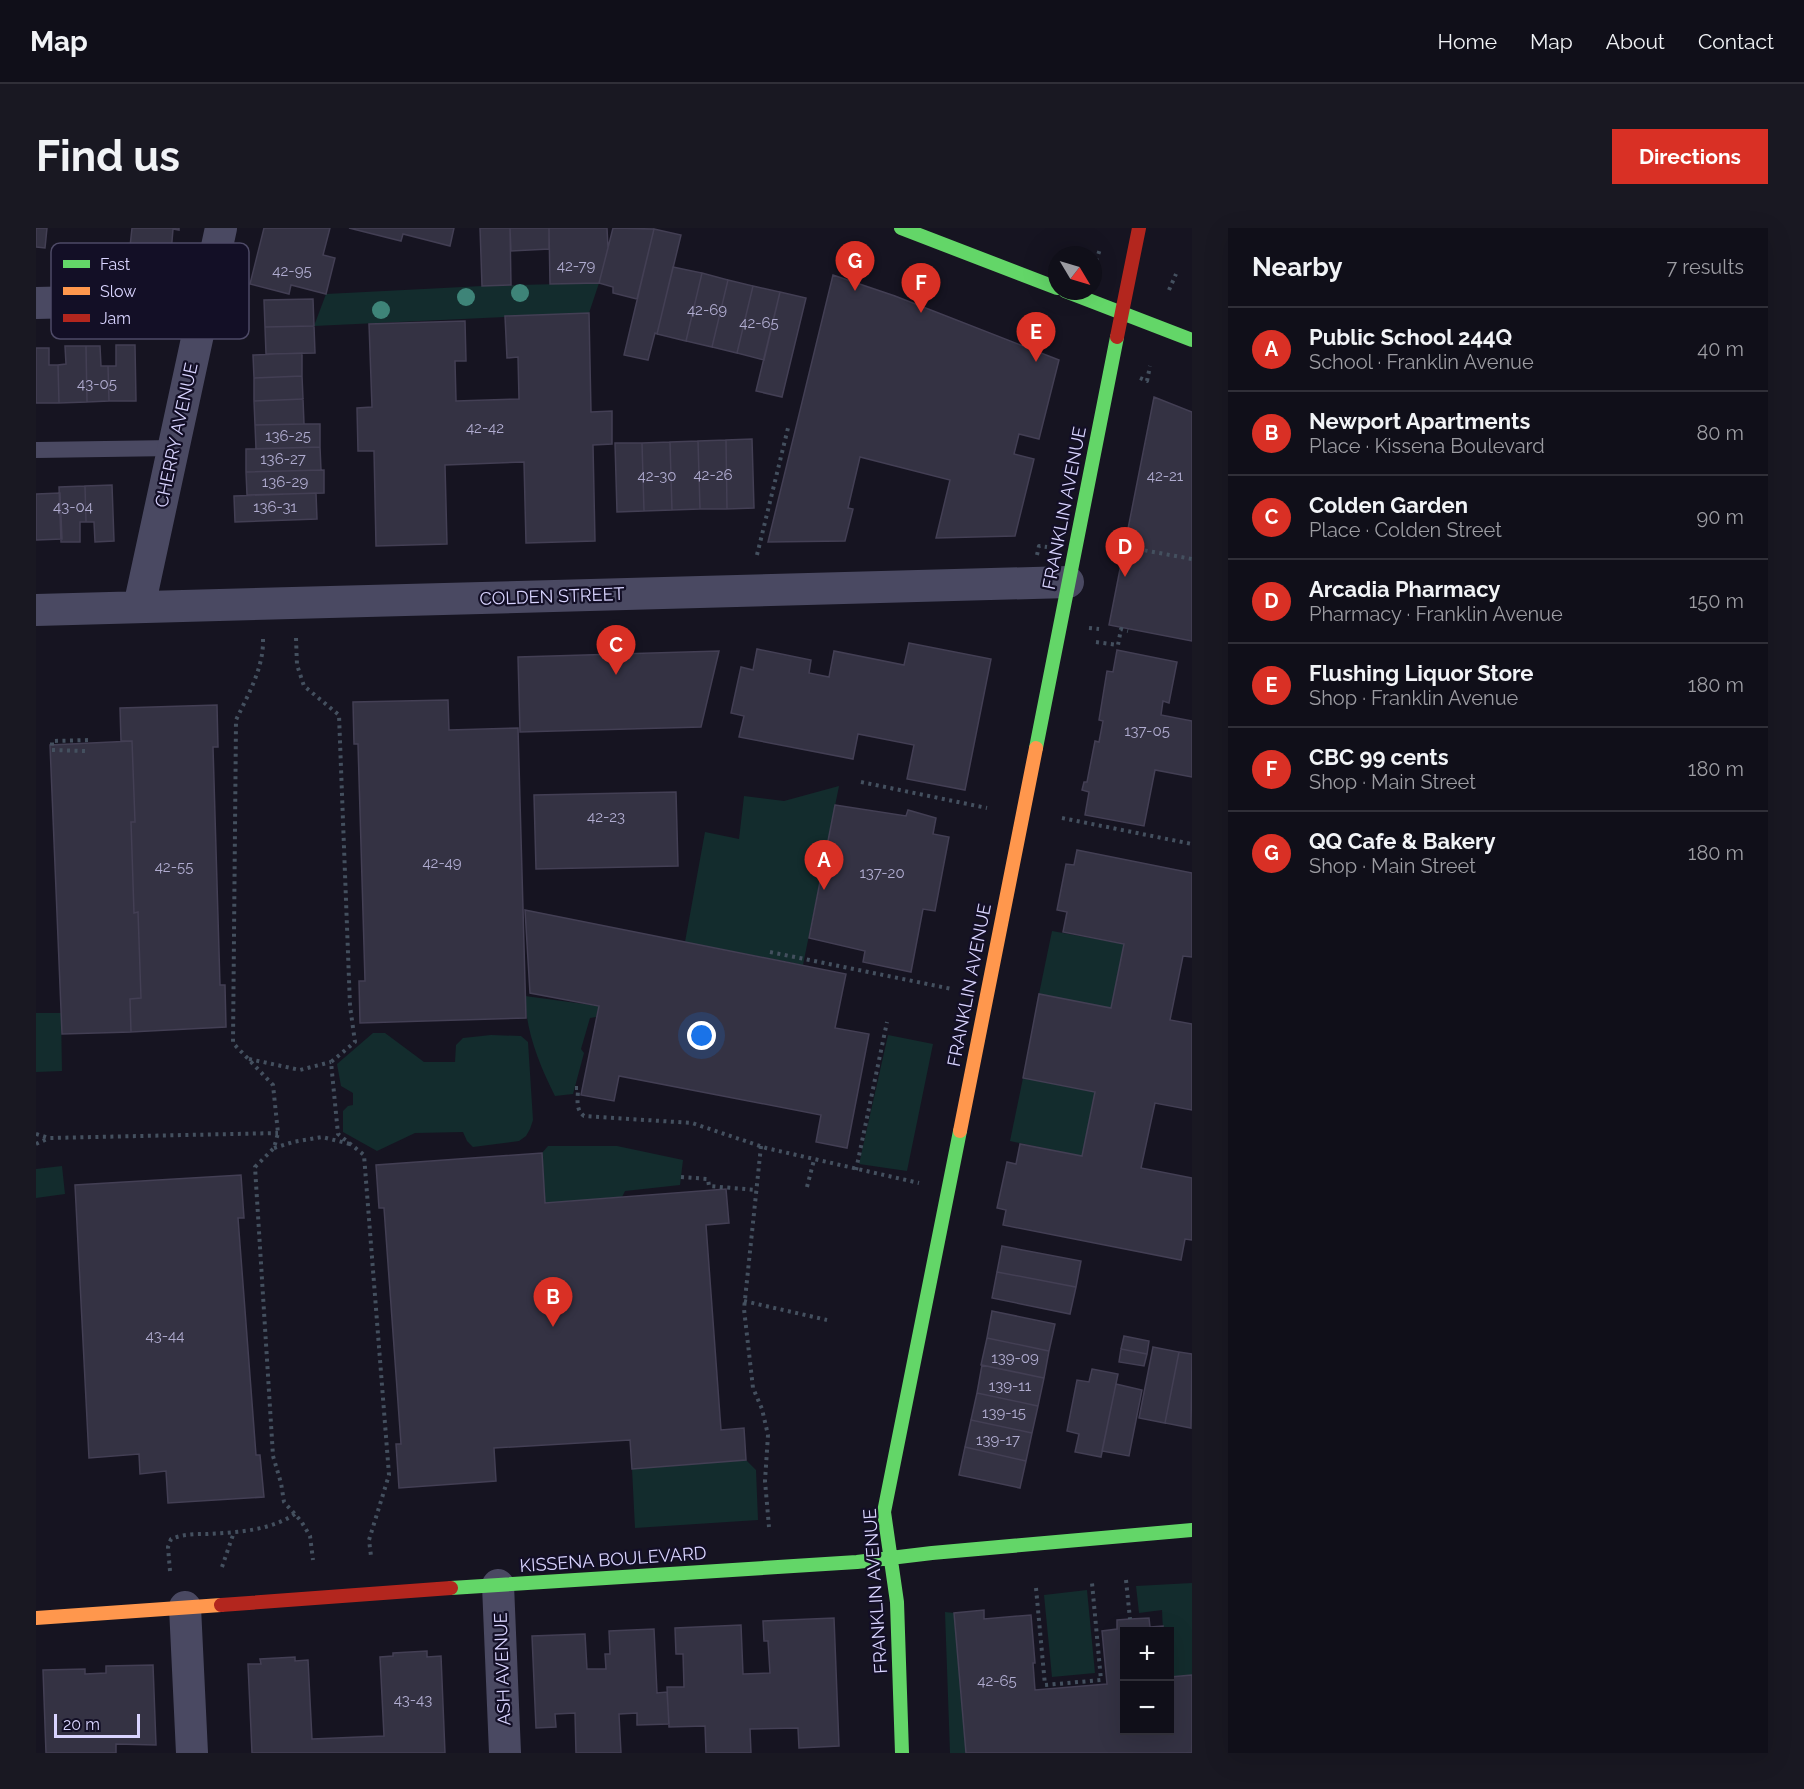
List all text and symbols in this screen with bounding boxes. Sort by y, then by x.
text: Map [30,25,88,58]
text: Home [1438,29,1497,54]
text: Map [1530,29,1573,54]
text: About [1606,29,1665,54]
text: Contact [1698,29,1774,54]
button: Directions [1612,129,1768,184]
text: Find us [36,132,180,181]
pin: G [836,242,874,291]
legend [51,243,249,339]
north arrow [1048,246,1102,300]
text: Nearby [1252,252,1342,282]
text: Fast [100,255,131,274]
text: 7 results [1666,255,1744,279]
house number: 42-79 [557,257,595,275]
house number: 42-95 [272,262,312,280]
pin: F [902,264,940,313]
text: Slow [100,282,136,301]
house number: 42-69 [687,301,727,319]
text: Jam [100,309,131,328]
pin: E [1016,312,1056,362]
house number: 42-65 [739,314,779,332]
text: Public School 244Q [1309,324,1512,350]
text: A [1265,337,1278,361]
text: 40 m [1697,337,1744,361]
text: School · Franklin Avenue [1309,350,1534,374]
street label: CHERRY AVENUE [150,361,202,509]
house number: 43-05 [77,375,117,393]
text: Newport Apartments [1309,408,1530,434]
house number: 42-42 [466,419,504,437]
text: B [1265,421,1278,445]
text: 80 m [1696,421,1744,445]
street label: FRANKLIN AVENUE [1038,425,1090,591]
house number: 136-25 [265,427,311,445]
text: Place · Kissena Boulevard [1309,434,1545,458]
house number: 136-27 [260,450,306,468]
house number: 42-26 [693,466,733,484]
house number: 42-30 [638,467,677,485]
house number: 42-21 [1147,467,1184,485]
house number: 136-29 [262,473,308,491]
text: Colden Garden [1309,492,1468,518]
house number: 43-04 [53,498,93,516]
house number: 136-31 [253,498,297,516]
text: C [1265,505,1278,529]
text: 90 m [1697,505,1744,529]
text: Place · Colden Street [1309,518,1502,542]
pin: D [1106,528,1144,577]
text: Arcadia Pharmacy [1309,576,1500,602]
street label: COLDEN STREET [479,583,625,609]
text: D [1264,589,1279,613]
text: 150 m [1689,589,1744,613]
text: Pharmacy · Franklin Avenue [1309,602,1563,626]
pin: C [596,626,636,675]
text: Flushing Liquor Store [1309,660,1534,686]
text: E [1265,673,1278,697]
text: 180 m [1688,673,1744,697]
text: Shop · Franklin Avenue [1309,686,1518,710]
house number: 137-05 [1124,722,1170,740]
text: CBC 99 cents [1309,744,1449,770]
text: F [1266,757,1277,781]
text: 180 m [1688,757,1744,781]
text: Shop · Main Street [1309,770,1476,794]
house number: 42-23 [587,808,625,826]
text: QQ Cafe & Bakery [1309,828,1496,854]
pin: A [804,840,844,890]
text: G [1264,841,1279,865]
text: 180 m [1688,841,1744,865]
house number: 42-49 [422,854,462,872]
text: Shop · Main Street [1309,854,1476,878]
house number: 42-55 [155,858,193,876]
house number: 137-20 [859,864,905,882]
street label: FRANKLIN AVENUE [943,902,995,1068]
your location [687,1021,716,1050]
pin: B [534,1278,572,1327]
house number: 43-44 [146,1327,184,1345]
house number: 139-09 [991,1349,1039,1367]
house number: 139-11 [989,1377,1032,1395]
house number: 139-15 [982,1404,1026,1422]
house number: 139-17 [976,1431,1020,1449]
street label: FRANKLIN AVENUE [859,1508,891,1674]
street label: KISSENA BOULEVARD [519,1542,707,1576]
street label: ASH AVENUE [490,1612,514,1726]
map controls [1120,1627,1174,1735]
button: + [1120,1627,1174,1681]
house number: 42-65 [977,1672,1017,1690]
button: − [1120,1681,1174,1735]
house number: 43-43 [394,1691,432,1709]
scale bar [54,1711,140,1738]
text: 20 m [63,1715,100,1734]

